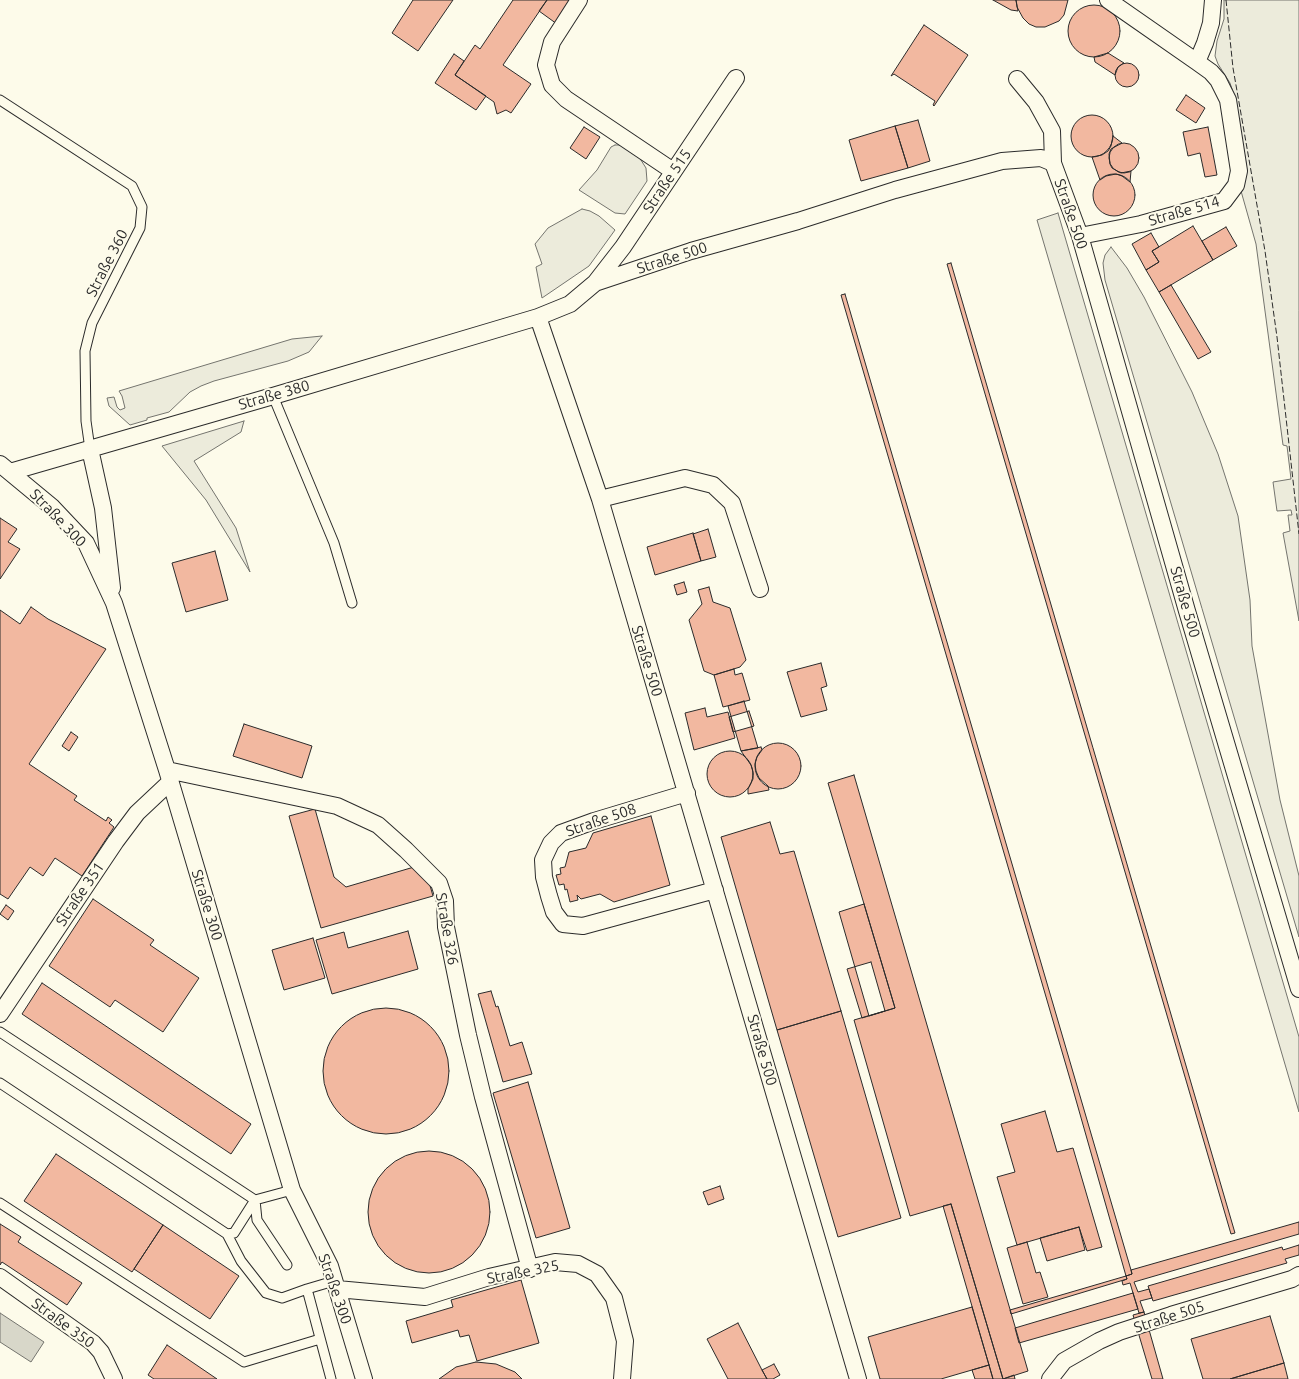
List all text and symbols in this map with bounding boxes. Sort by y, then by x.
street label: Straße 515 [639,146,695,216]
street label: Straße 500 [1051,176,1091,252]
street label: Straße 514 [1146,192,1222,230]
street label: Straße 360 [82,226,132,300]
street label: Straße 500 [634,238,710,278]
street label: Straße 380 [236,376,312,414]
street label: Straße 300 [26,485,90,551]
street label: Straße 500 [1166,564,1204,640]
street label: Straße 500 [628,623,666,699]
street label: Straße 508 [563,800,639,840]
street label: Straße 351 [52,859,108,929]
street label: Straße 300 [188,867,226,943]
street label: Straße 326 [432,891,462,967]
street label: Straße 500 [743,1012,781,1088]
street label: Straße 300 [315,1251,355,1327]
street label: Straße 325 [485,1256,561,1288]
street label: Straße 350 [28,1294,98,1352]
street label: Straße 505 [1131,1297,1207,1337]

